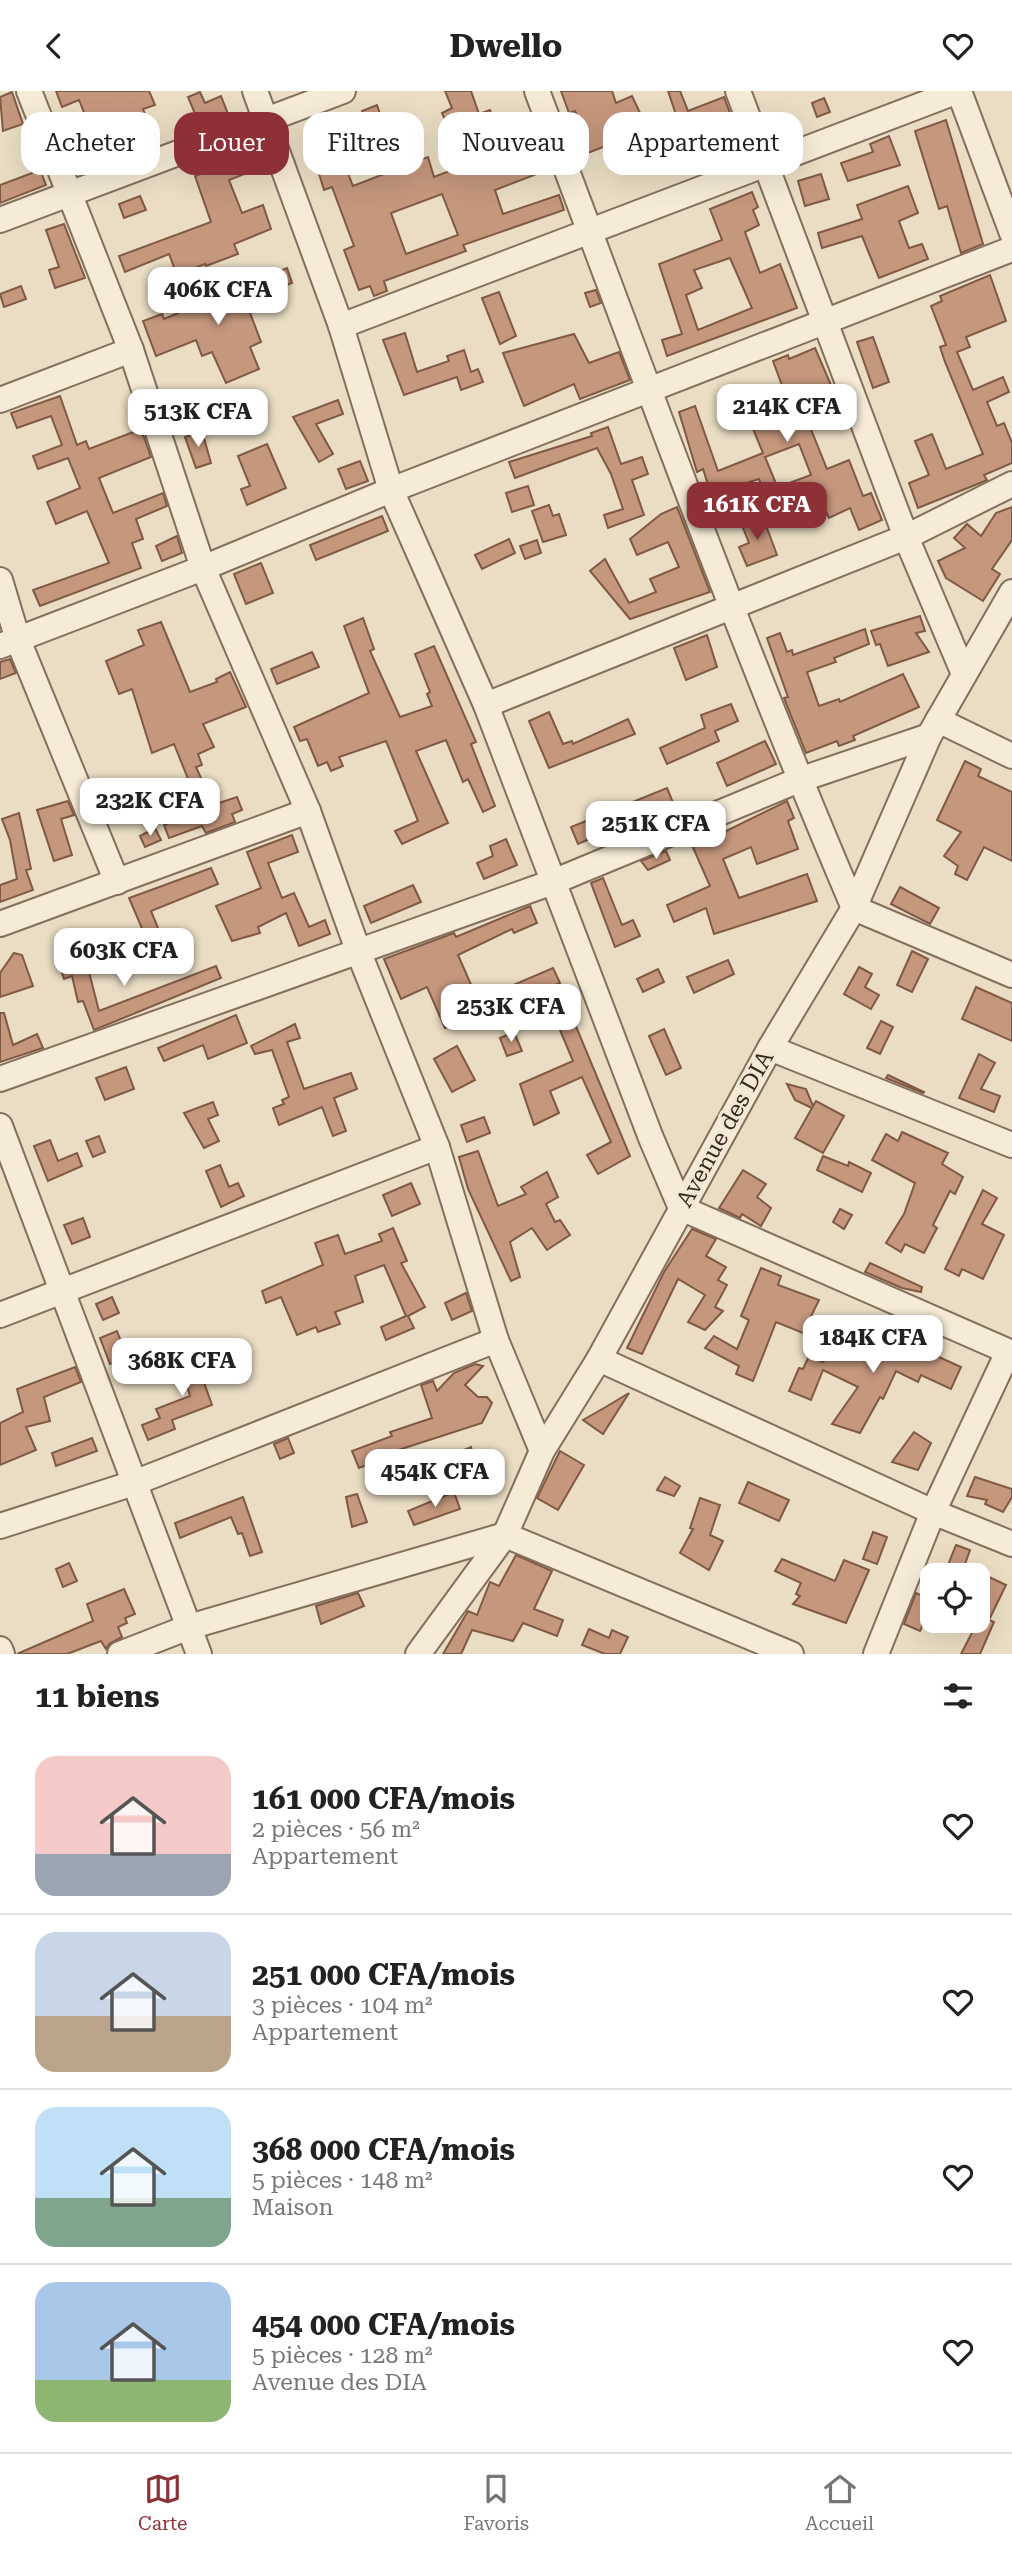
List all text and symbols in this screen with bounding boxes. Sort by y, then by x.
icon: back [35,27,73,65]
text: Dwello [450,27,562,65]
icon: heart [939,27,977,65]
chip: Acheter [21,112,160,175]
chip: Louer [174,112,289,175]
chip: Filtres [303,112,424,175]
chip: Nouveau [438,112,589,175]
chip: Appartement [603,112,803,175]
pin: 406K CFA [146,267,290,327]
text: 406K CFA [164,276,272,303]
pin: 214K CFA [715,385,859,444]
pin: 513K CFA [126,389,270,449]
text: 214K CFA [733,393,841,420]
text: 513K CFA [144,398,252,425]
pin: 161K CFA [685,483,829,542]
text: 161K CFA [703,491,811,518]
pin: 232K CFA [78,779,222,838]
text: 232K CFA [96,787,204,814]
pin: 251K CFA [584,801,728,861]
text: 251K CFA [602,810,710,837]
pin: 603K CFA [52,929,196,988]
text: 603K CFA [70,937,178,964]
pin: 253K CFA [439,985,583,1044]
text: 253K CFA [457,993,565,1020]
street label: Avenue des DIA [671,1046,779,1212]
pin: 184K CFA [801,1315,945,1375]
text: 184K CFA [819,1324,927,1351]
pin: 368K CFA [110,1339,254,1398]
text: 368K CFA [128,1347,236,1374]
pin: 454K CFA [363,1449,507,1509]
text: 454K CFA [381,1458,489,1485]
map controls [920,1563,990,1633]
button: locate [920,1563,990,1633]
icon: filters [939,1677,977,1715]
text: 11 biens [35,1679,159,1714]
text: 161 000 CFA/mois [252,1781,515,1816]
icon: home [91,1784,175,1868]
icon: heart [939,1807,977,1845]
text: 2 pièces · 56 m² [252,1816,420,1843]
text: Appartement [252,1843,398,1870]
text: 251 000 CFA/mois [252,1957,515,1992]
icon: home [91,1960,175,2044]
icon: heart [939,1983,977,2021]
text: 3 pièces · 104 m² [252,1992,433,2019]
text: Appartement [252,2019,398,2046]
text: 368 000 CFA/mois [252,2132,515,2167]
icon: home [91,2135,175,2219]
icon: heart [939,2158,977,2196]
text: 5 pièces · 148 m² [252,2167,433,2194]
text: Maison [252,2194,333,2221]
text: 454 000 CFA/mois [252,2307,515,2342]
icon: home [91,2310,175,2394]
icon: heart [939,2333,977,2371]
text: 5 pièces · 128 m² [252,2342,433,2369]
text: Avenue des DIA [252,2369,427,2396]
tab: Carte [138,2470,187,2535]
tab: Favoris [464,2470,529,2535]
tab: Accueil [805,2470,874,2535]

